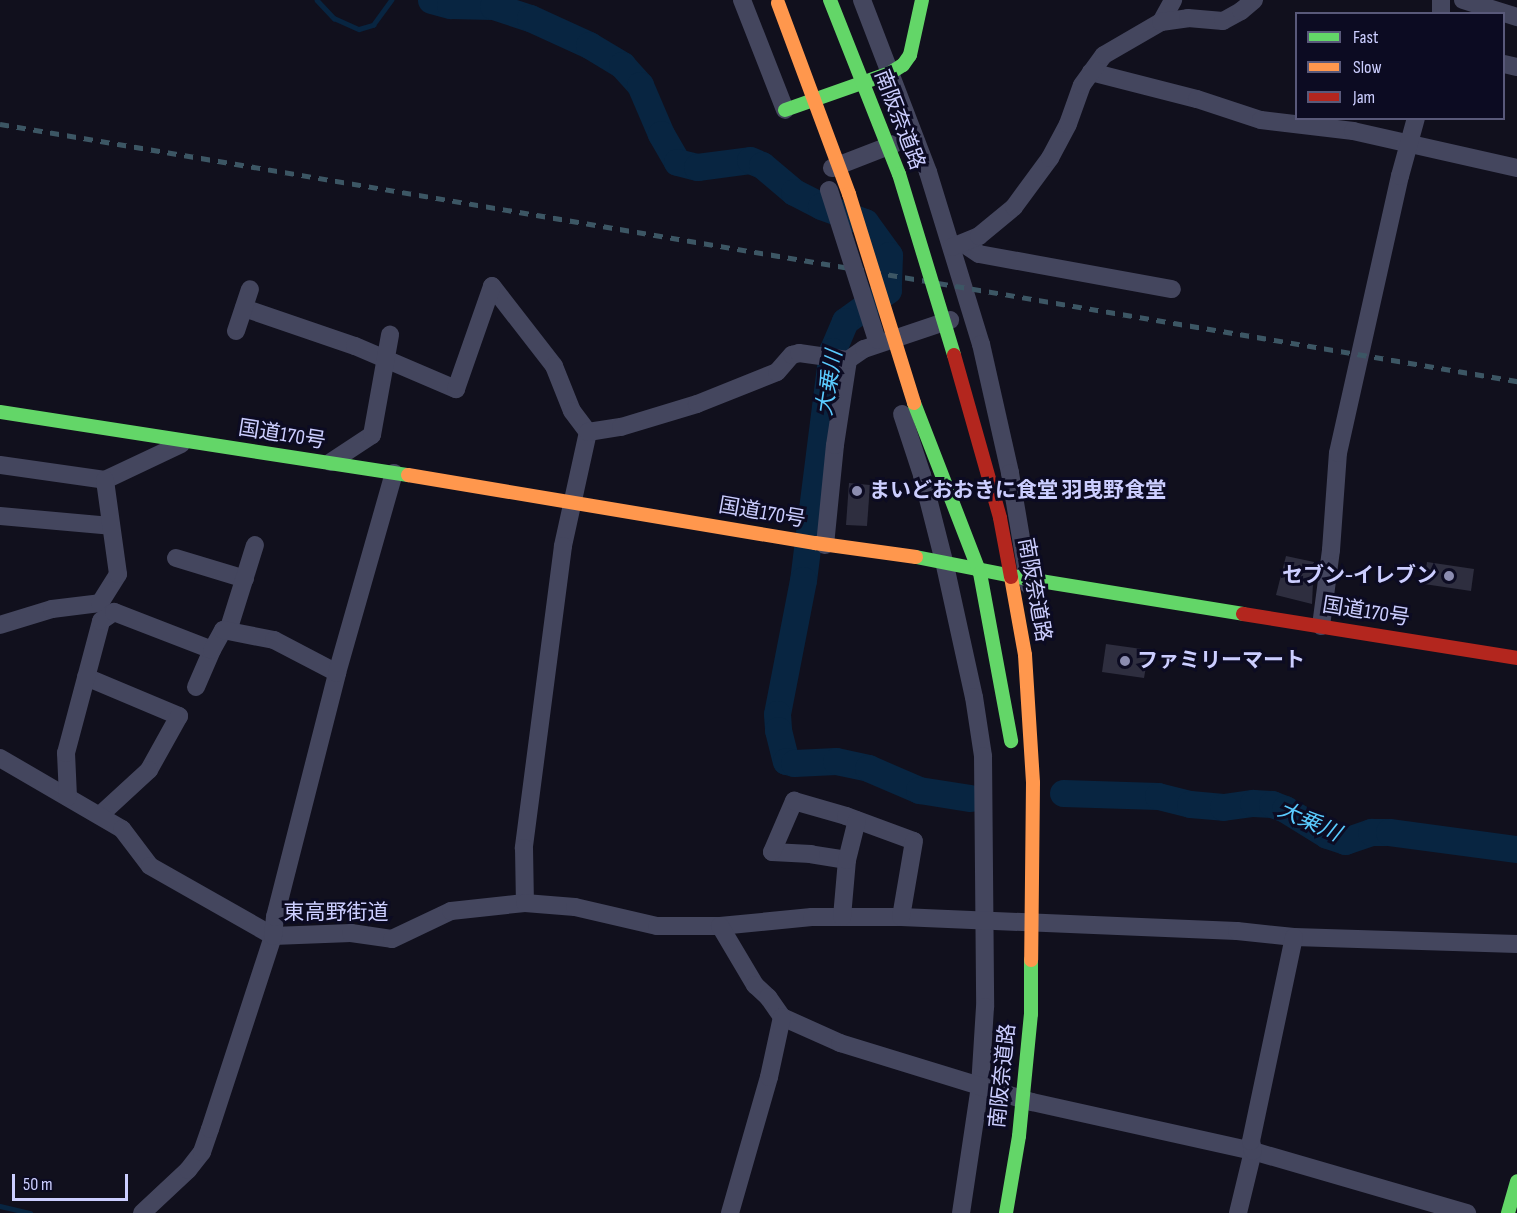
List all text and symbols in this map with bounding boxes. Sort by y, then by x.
legend [1295,12,1505,120]
text: Fast [1353,27,1378,48]
text: Slow [1353,57,1382,78]
street label: 南阪奈道路 [868,66,930,174]
text: Jam [1353,87,1375,108]
water label: 大乗川 [812,348,848,418]
street label: 国道170号 [237,416,327,454]
place label: まいどおおきに食堂 羽曳野食堂 [869,478,1166,504]
marker: まいどおおきに食堂 羽曳野食堂 [850,484,864,498]
street label: 国道170号 [716,493,808,533]
street label: 南阪奈道路 [1012,536,1056,644]
place label: セブン-イレブン [1282,563,1437,589]
marker: セブン-イレブン [1442,569,1456,583]
street label: 国道170号 [1321,593,1411,631]
place label: ファミリーマート [1137,648,1305,674]
marker: ファミリーマート [1118,654,1132,668]
water label: 大乗川 [1273,797,1345,847]
street label: 東高野街道 [284,900,388,926]
street label: 南阪奈道路 [985,1022,1021,1130]
scale bar [15,1162,130,1200]
text: 50 m [23,1174,53,1195]

